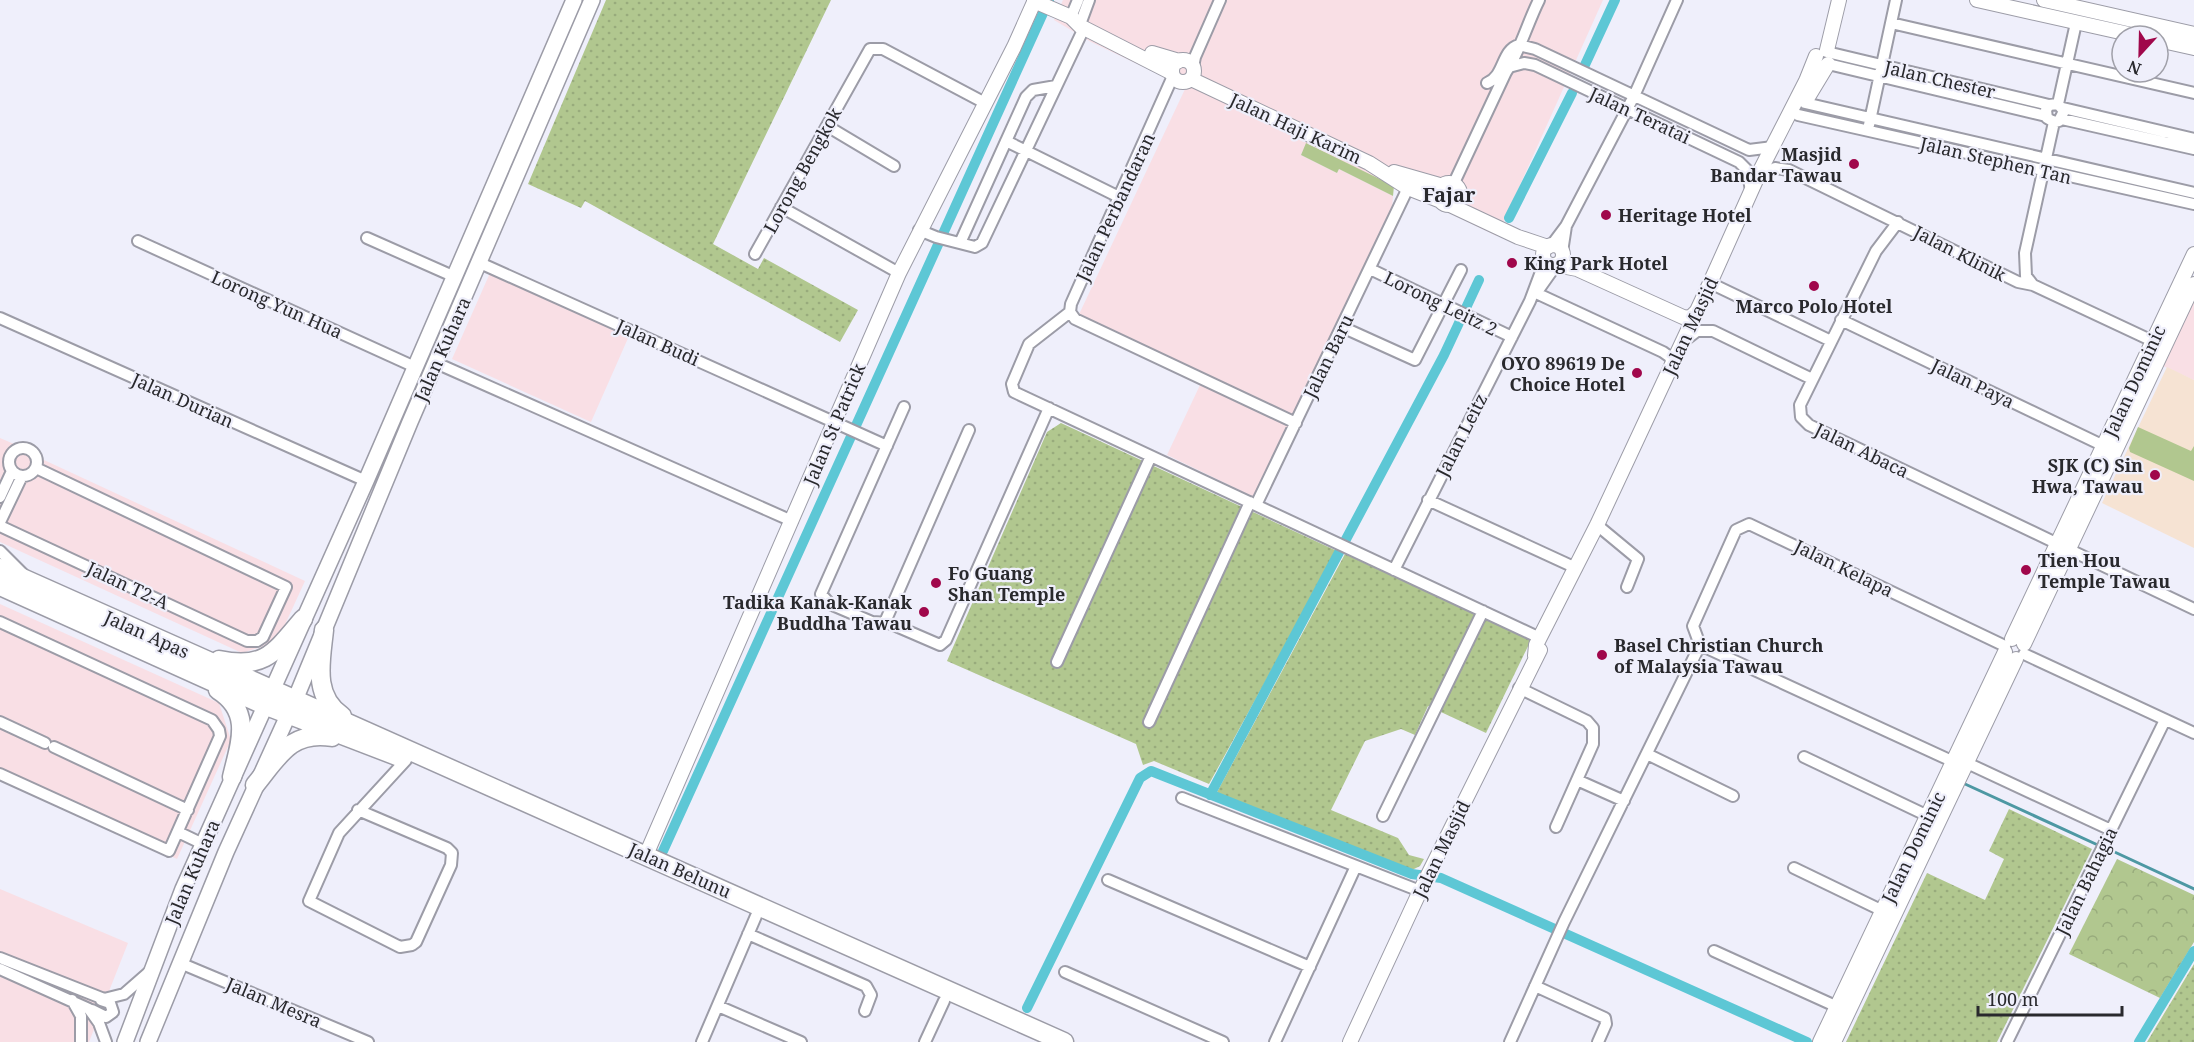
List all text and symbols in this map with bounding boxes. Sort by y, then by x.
north arrow [2110,24,2170,84]
street label: Jalan Chester [1881,54,1998,104]
text: N [2124,55,2144,80]
street label: Jalan Teratai [1585,81,1695,149]
street label: Jalan Haji Karim [1225,87,1366,169]
street label: Lorong Bengkok [758,102,847,237]
street label: Jalan Perbandaran [1070,128,1160,286]
street label: Jalan Stephen Tan [1917,131,2075,189]
place label: Masjid Bandar Tawau [1710,142,1842,187]
marker: Masjid Bandar Tawau [1847,157,1861,171]
district label: Fajar [1423,181,1476,208]
place label: Heritage Hotel [1618,203,1752,227]
marker: Heritage Hotel [1599,208,1613,222]
street label: Jalan Klinik [1909,219,2011,287]
place label: King Park Hotel [1524,251,1669,275]
marker: King Park Hotel [1505,256,1519,270]
street label: Lorong Yun Hua [208,264,346,344]
street label: Lorong Leitz 2 [1380,265,1502,341]
street label: Jalan Masjid [1656,273,1723,380]
marker: Marco Polo Hotel [1807,279,1821,293]
street label: Jalan Kuhara [408,293,476,406]
place label: Marco Polo Hotel [1736,294,1893,318]
street label: Jalan Baru [1297,310,1359,403]
street label: Jalan Budi [612,313,704,371]
street label: Jalan Dominic [2097,321,2171,442]
place label: OYO 89619 De Choice Hotel [1501,351,1626,396]
street label: Jalan Paya [1927,352,2018,413]
street label: Jalan St Patrick [797,359,871,490]
street label: Jalan Durian [127,366,238,433]
marker: OYO 89619 De Choice Hotel [1630,366,1644,380]
street label: Jalan Leitz [1429,389,1492,482]
street label: Jalan Abaca [1810,417,1913,483]
place label: SJK (C) Sin Hwa, Tawau [2032,453,2143,498]
marker: SJK (C) Sin Hwa, Tawau [2148,468,2162,482]
street label: Jalan Kelapa [1790,533,1898,602]
place label: Tien Hou Temple Tawau [2038,548,2170,593]
street label: Jalan T2-A [82,555,173,615]
place label: Fo Guang Shan Temple [948,561,1065,606]
marker: Tien Hou Temple Tawau [2019,563,2033,577]
marker: Fo Guang Shan Temple [929,576,943,590]
place label: Tadika Kanak-Kanak Buddha Tawau [723,590,913,635]
street label: Jalan Apas [100,604,193,663]
marker: Tadika Kanak-Kanak Buddha Tawau [917,605,931,619]
place label: Basel Christian Church of Malaysia Tawau [1614,633,1823,678]
marker: Basel Christian Church of Malaysia Tawau [1595,648,1609,662]
street label: Jalan Dominic [1875,787,1950,908]
street label: Jalan Masjid [1407,796,1475,903]
street label: Jalan Kuhara [159,816,225,929]
street label: Jalan Bahagia [2049,823,2123,940]
street label: Jalan Belunu [624,836,736,904]
street label: Jalan Mesra [222,971,325,1033]
scale bar [1978,979,2122,1017]
text: 100 m [1987,987,2039,1011]

